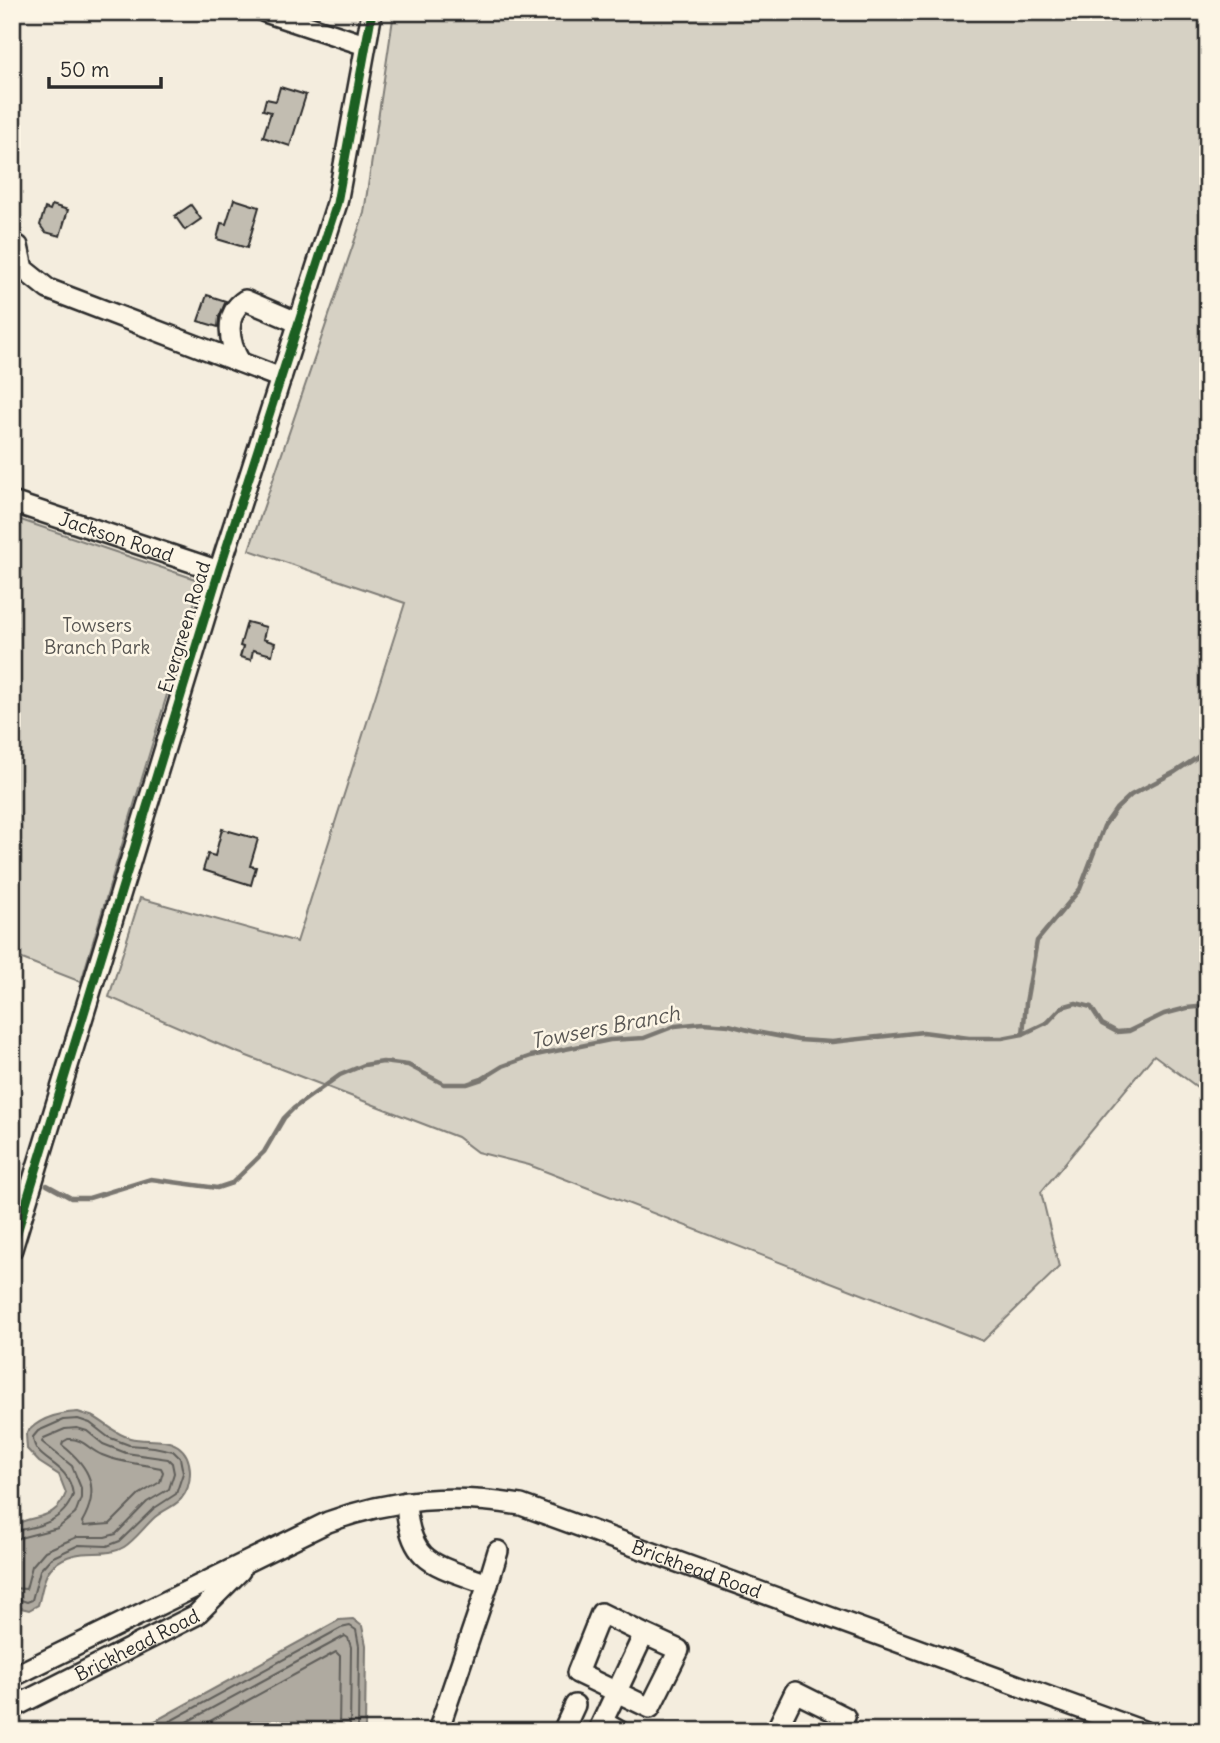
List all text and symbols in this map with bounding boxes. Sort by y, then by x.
scale bar [49,46,161,90]
text: 50 m [60,56,109,83]
street label: Jackson Road [56,507,177,567]
street label: Evergreen Road [153,558,215,696]
park label: Towsers Branch Park [44,613,150,659]
water label: Towsers Branch [528,999,683,1055]
street label: Brickhead Road [629,1534,765,1603]
street label: Brickhead Road [71,1603,203,1686]

